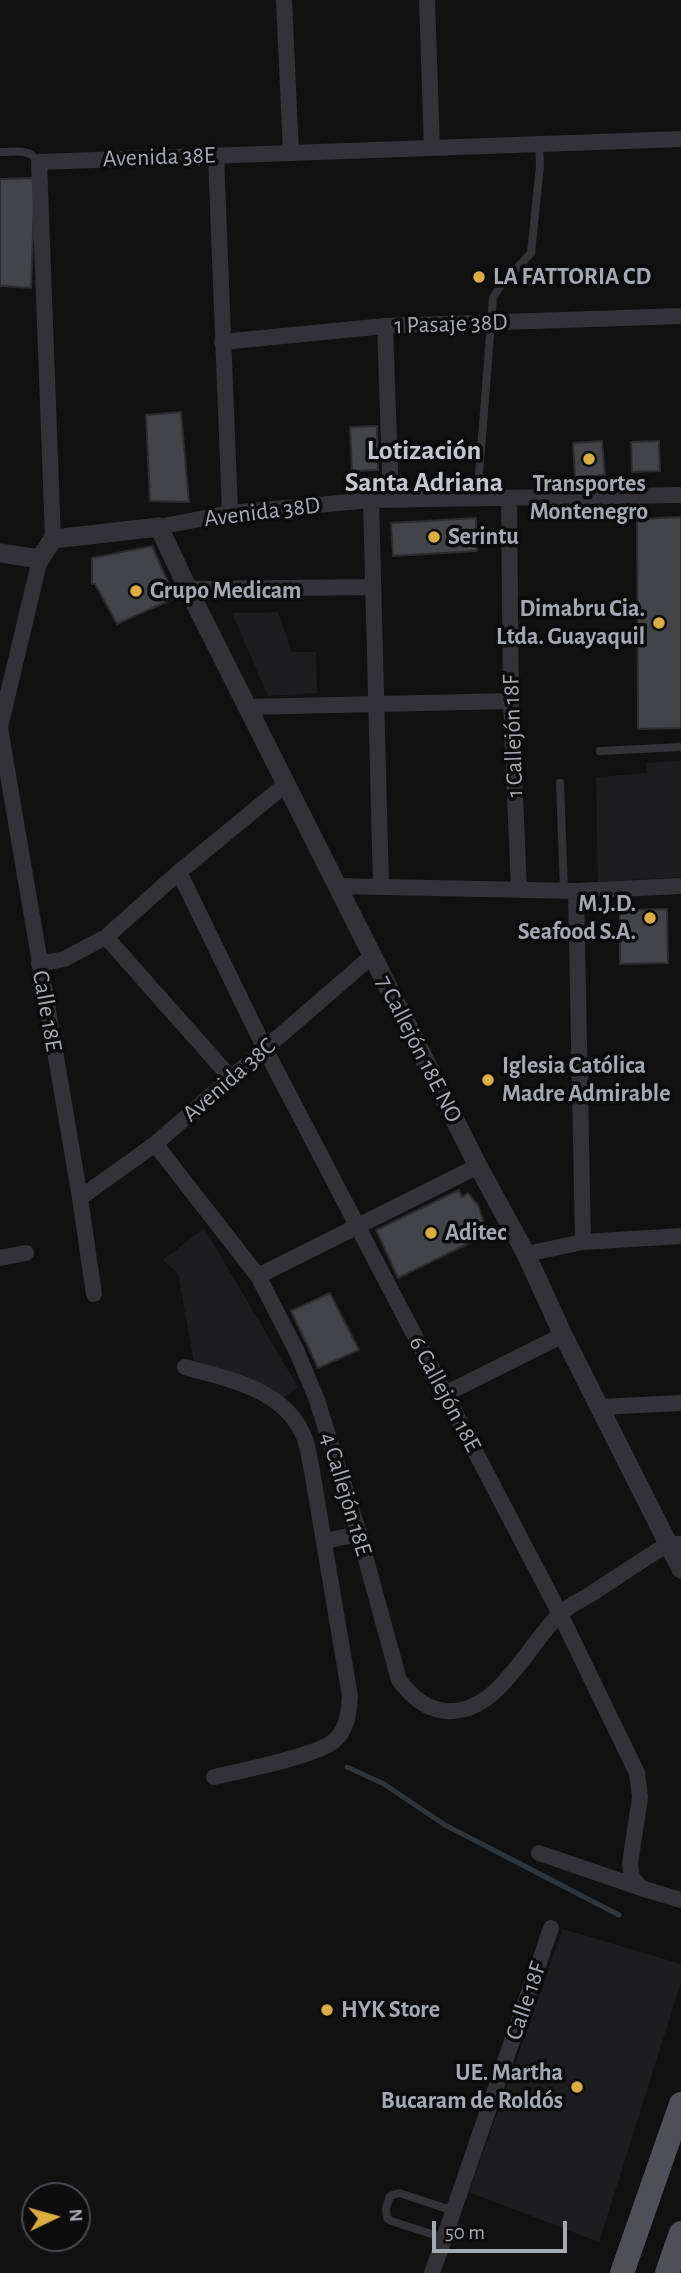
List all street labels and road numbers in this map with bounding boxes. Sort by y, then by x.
street label: Avenida 38E [102,141,216,173]
street label: 1 Pasaje 38D [394,308,508,340]
street label: Avenida 38D [202,491,322,533]
street label: 1 Callejón 18F [496,674,530,798]
street label: Calle 18E [26,968,68,1054]
street label: 7 Callejón 18E NO [370,971,468,1127]
street label: Avenida 38C [177,1032,281,1128]
street label: 6 Callejón 18E [402,1331,488,1457]
street label: 4 Callejón 18E [314,1429,378,1559]
street label: Calle 18F [499,1958,553,2044]

